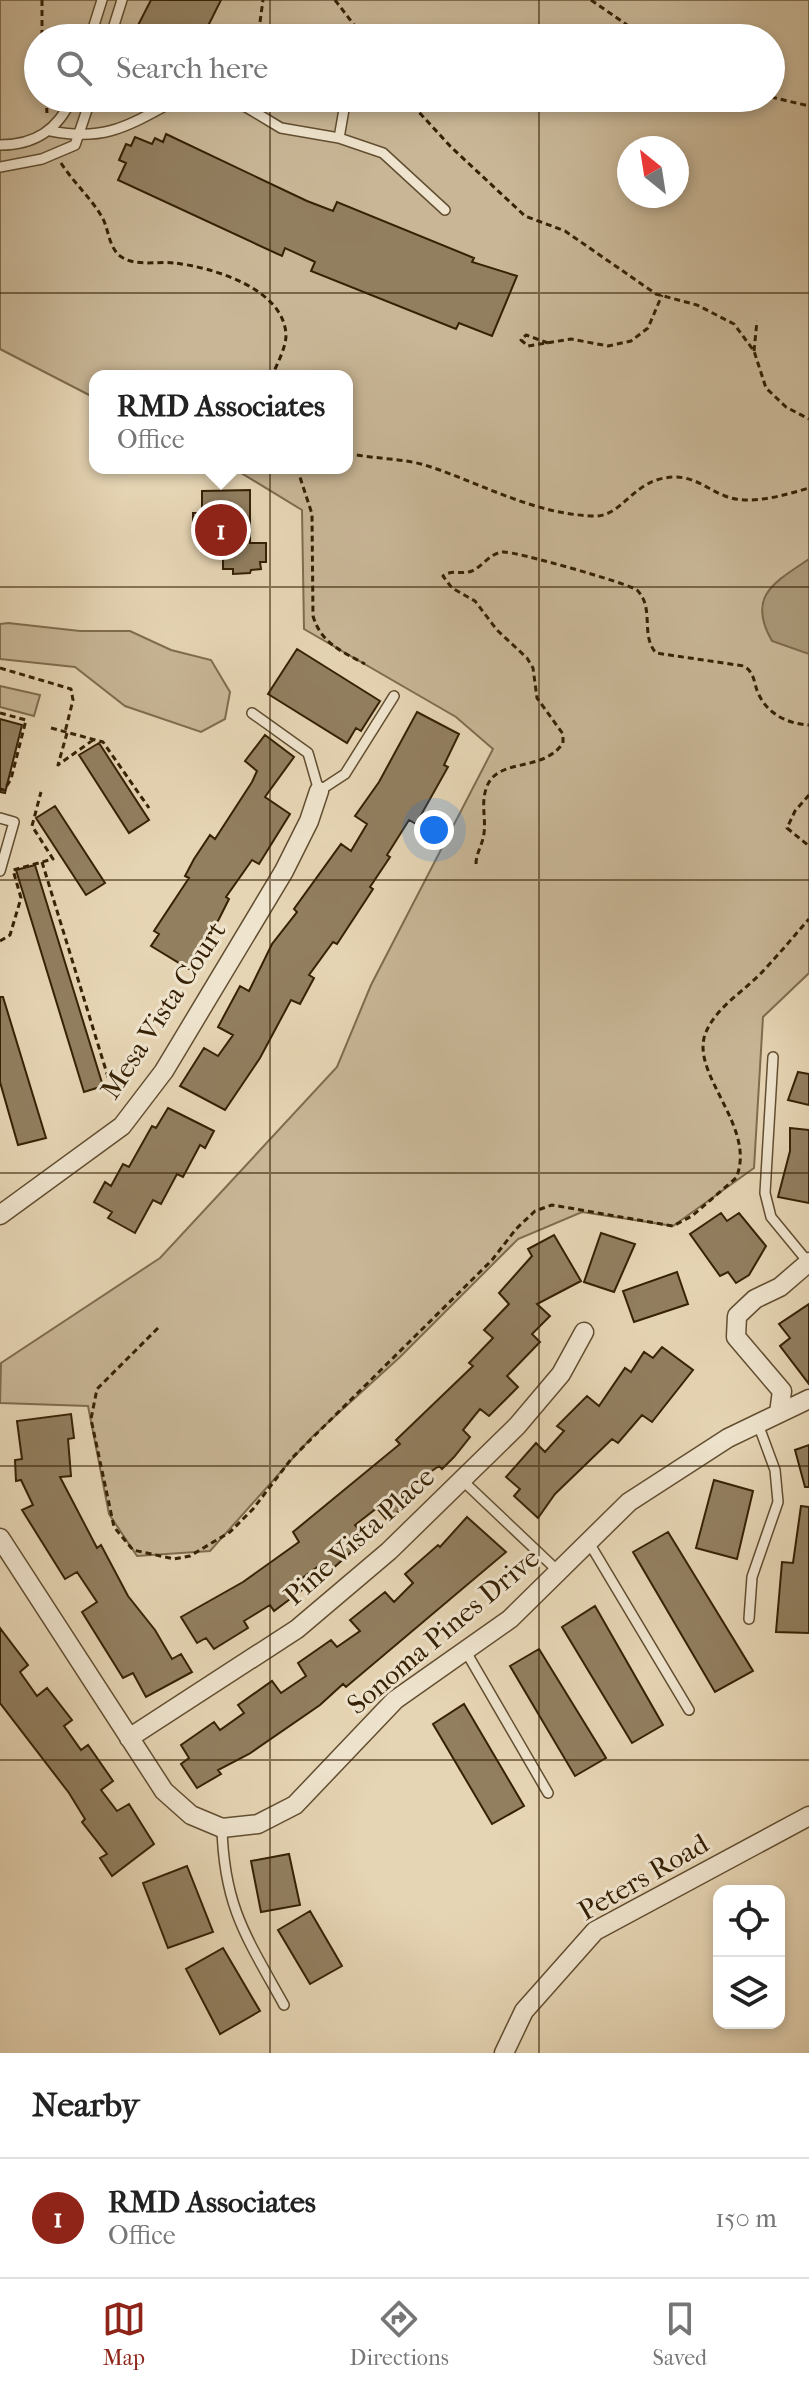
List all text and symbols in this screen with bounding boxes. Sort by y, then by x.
search box [24,24,785,112]
icon: search [52,46,96,90]
text: Search here [116,51,268,86]
north arrow [617,136,689,208]
popup [89,370,353,474]
text: RMD Associates [117,389,325,424]
text: Office [117,424,185,455]
pin: 1 [195,500,247,560]
your location [414,810,454,850]
street label: Mesa Vista Court [93,915,233,1105]
street label: Pine Vista Place [277,1460,441,1612]
street label: Sonoma Pines Drive [340,1541,546,1721]
street label: Peters Road [572,1826,714,1927]
map controls [713,1885,785,2029]
button: locate [713,1885,785,1957]
button: layers [713,1957,785,2029]
text: Nearby [32,2085,139,2125]
text: RMD Associates [108,2185,316,2220]
text: 1 [53,2203,63,2234]
text: 150 m [715,2203,777,2234]
text: Office [108,2220,176,2251]
tab: Map [102,2297,146,2371]
tab: Directions [350,2297,449,2371]
tab: Saved [653,2297,707,2371]

